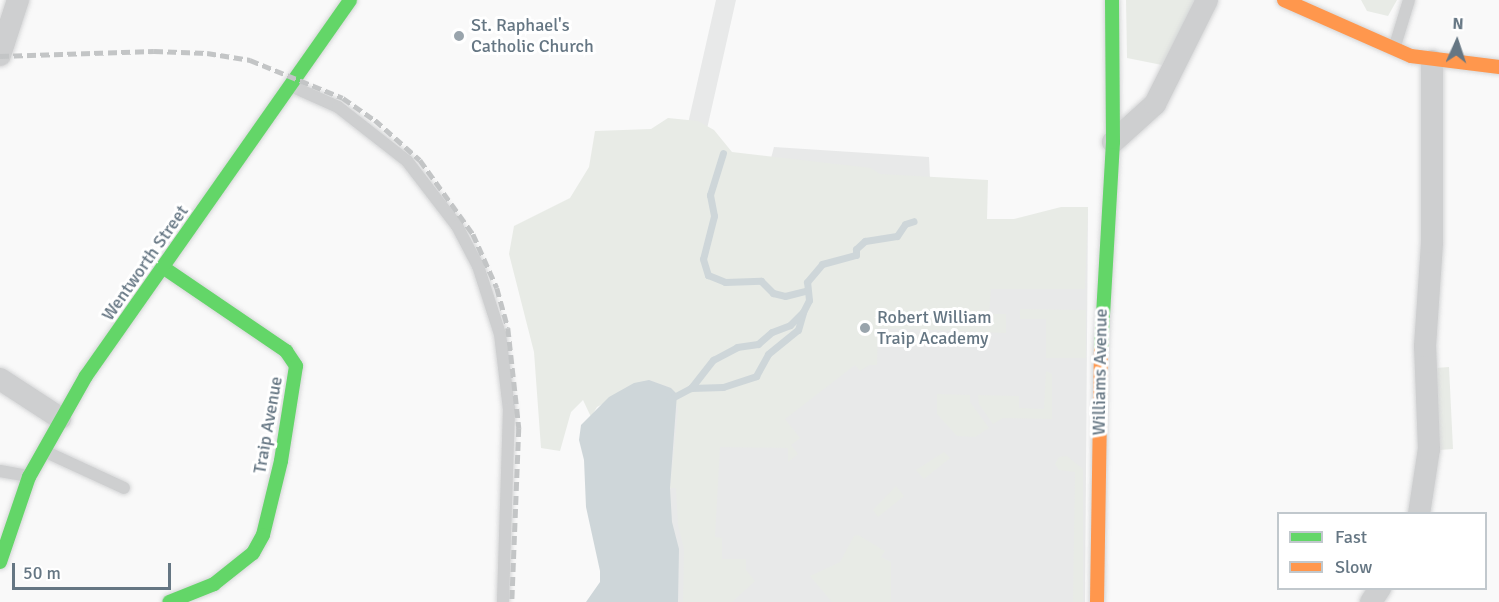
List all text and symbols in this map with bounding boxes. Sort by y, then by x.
north arrow [1427,12,1487,72]
text: N [1452,14,1464,34]
place label: St. Raphael's Catholic Church [471,15,594,57]
marker: St. Raphael's Catholic Church [452,29,466,43]
street label: Wentworth Street [97,201,193,325]
place label: Robert William Traip Academy [877,307,992,350]
street label: Williams Avenue [1088,308,1112,436]
marker: Robert William Traip Academy [858,321,872,335]
street label: Traip Avenue [249,375,287,475]
legend [1277,512,1487,590]
text: Fast [1335,526,1367,548]
scale bar [15,551,174,589]
text: Slow [1335,556,1372,578]
text: 50 m [23,562,61,584]

